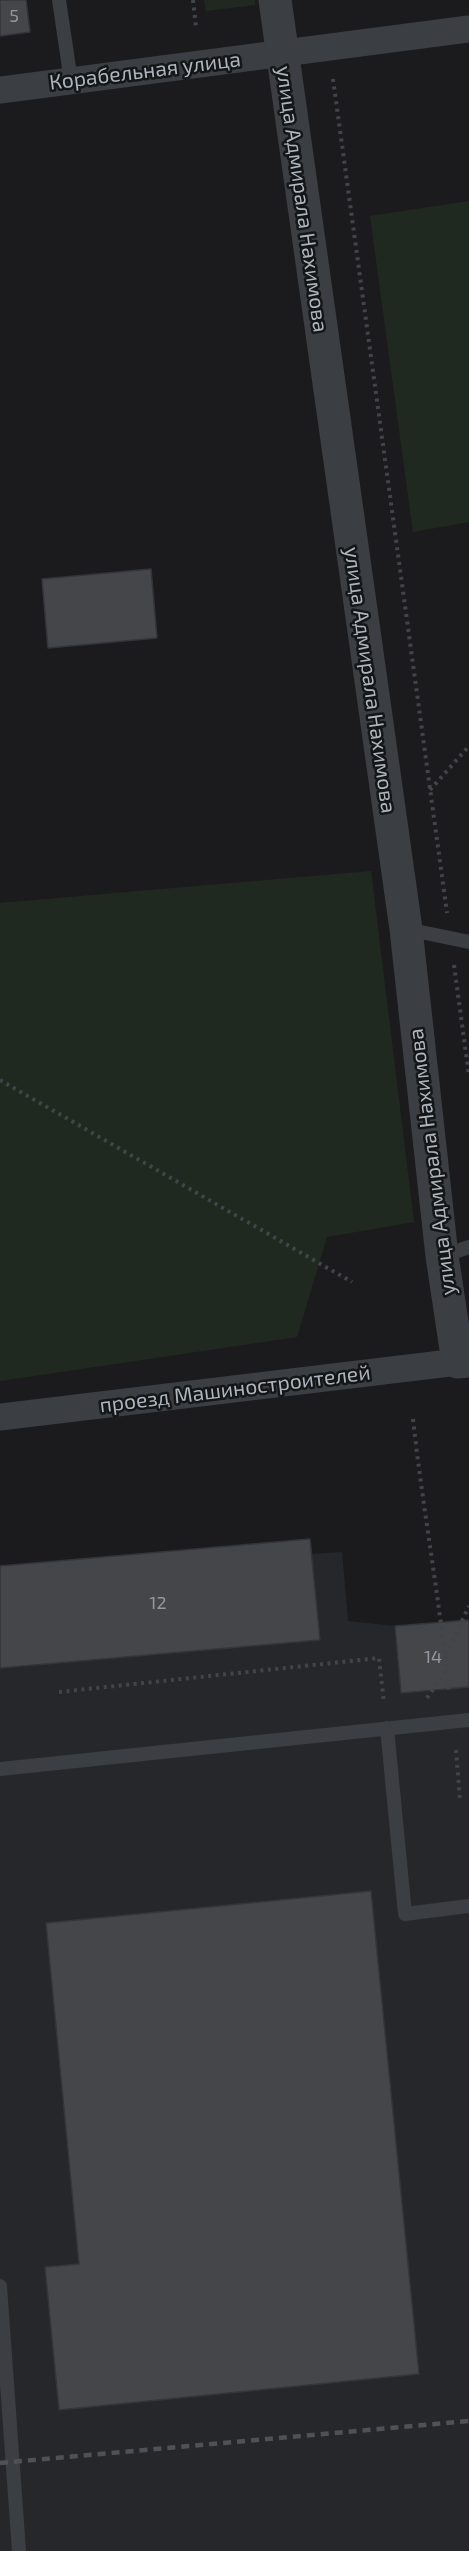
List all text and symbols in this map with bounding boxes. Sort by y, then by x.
house number: 5 [9,5,19,27]
street label: Корабельная улица [48,47,242,95]
street label: улица Адмирала Нахимова [271,64,333,334]
street label: улица Адмирала Нахимова [339,545,401,815]
street label: улица Адмирала Нахимова [403,1027,461,1297]
street label: проезд Машиностроителей [98,1360,372,1418]
house number: 12 [149,1592,167,1614]
house number: 14 [424,1646,442,1668]

